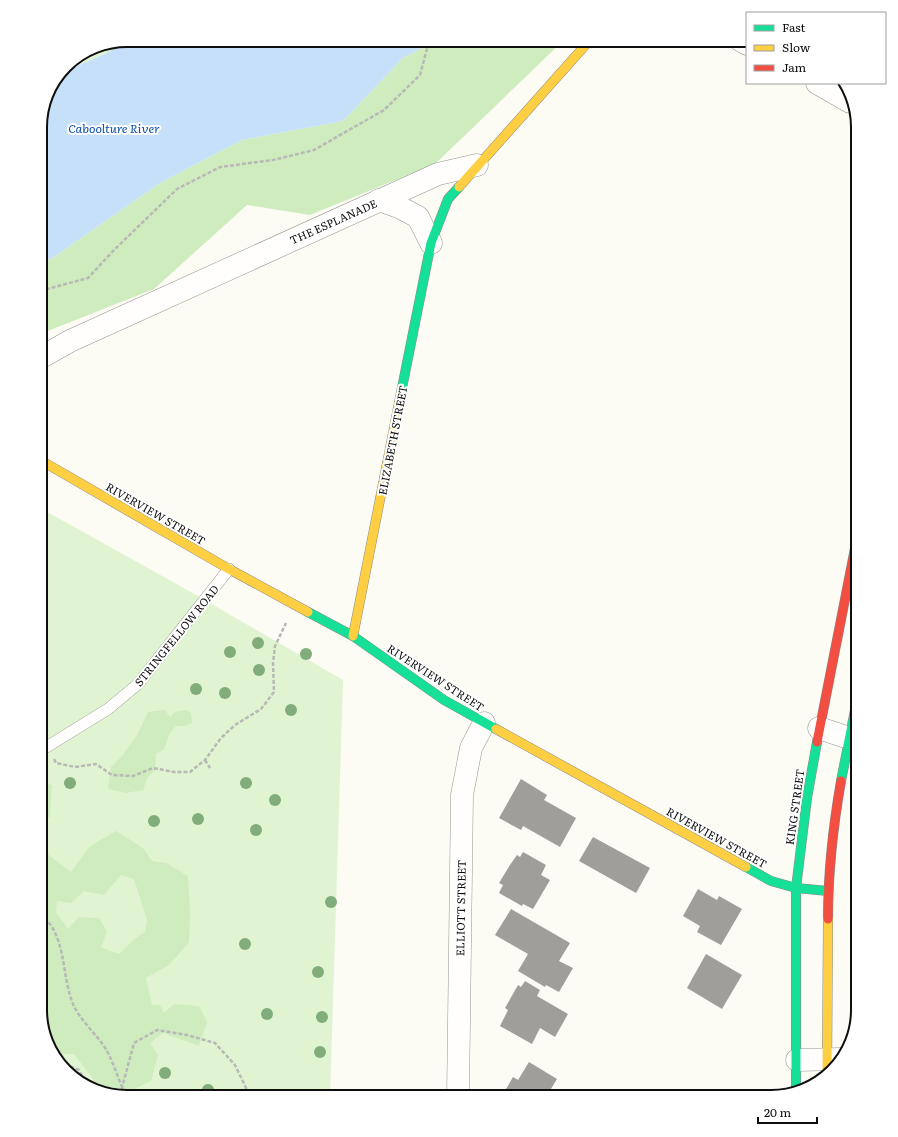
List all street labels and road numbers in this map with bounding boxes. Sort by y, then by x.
street label: THE ESPLANADE [287,195,379,247]
street label: ELIZABETH STREET [374,384,410,496]
street label: RIVERVIEW STREET [103,478,209,548]
street label: STRINGFELLOW ROAD [130,581,222,689]
street label: RIVERVIEW STREET [384,640,488,714]
street label: KING STREET [781,768,807,846]
street label: RIVERVIEW STREET [664,803,770,871]
street label: ELLIOTT STREET [451,860,469,956]

